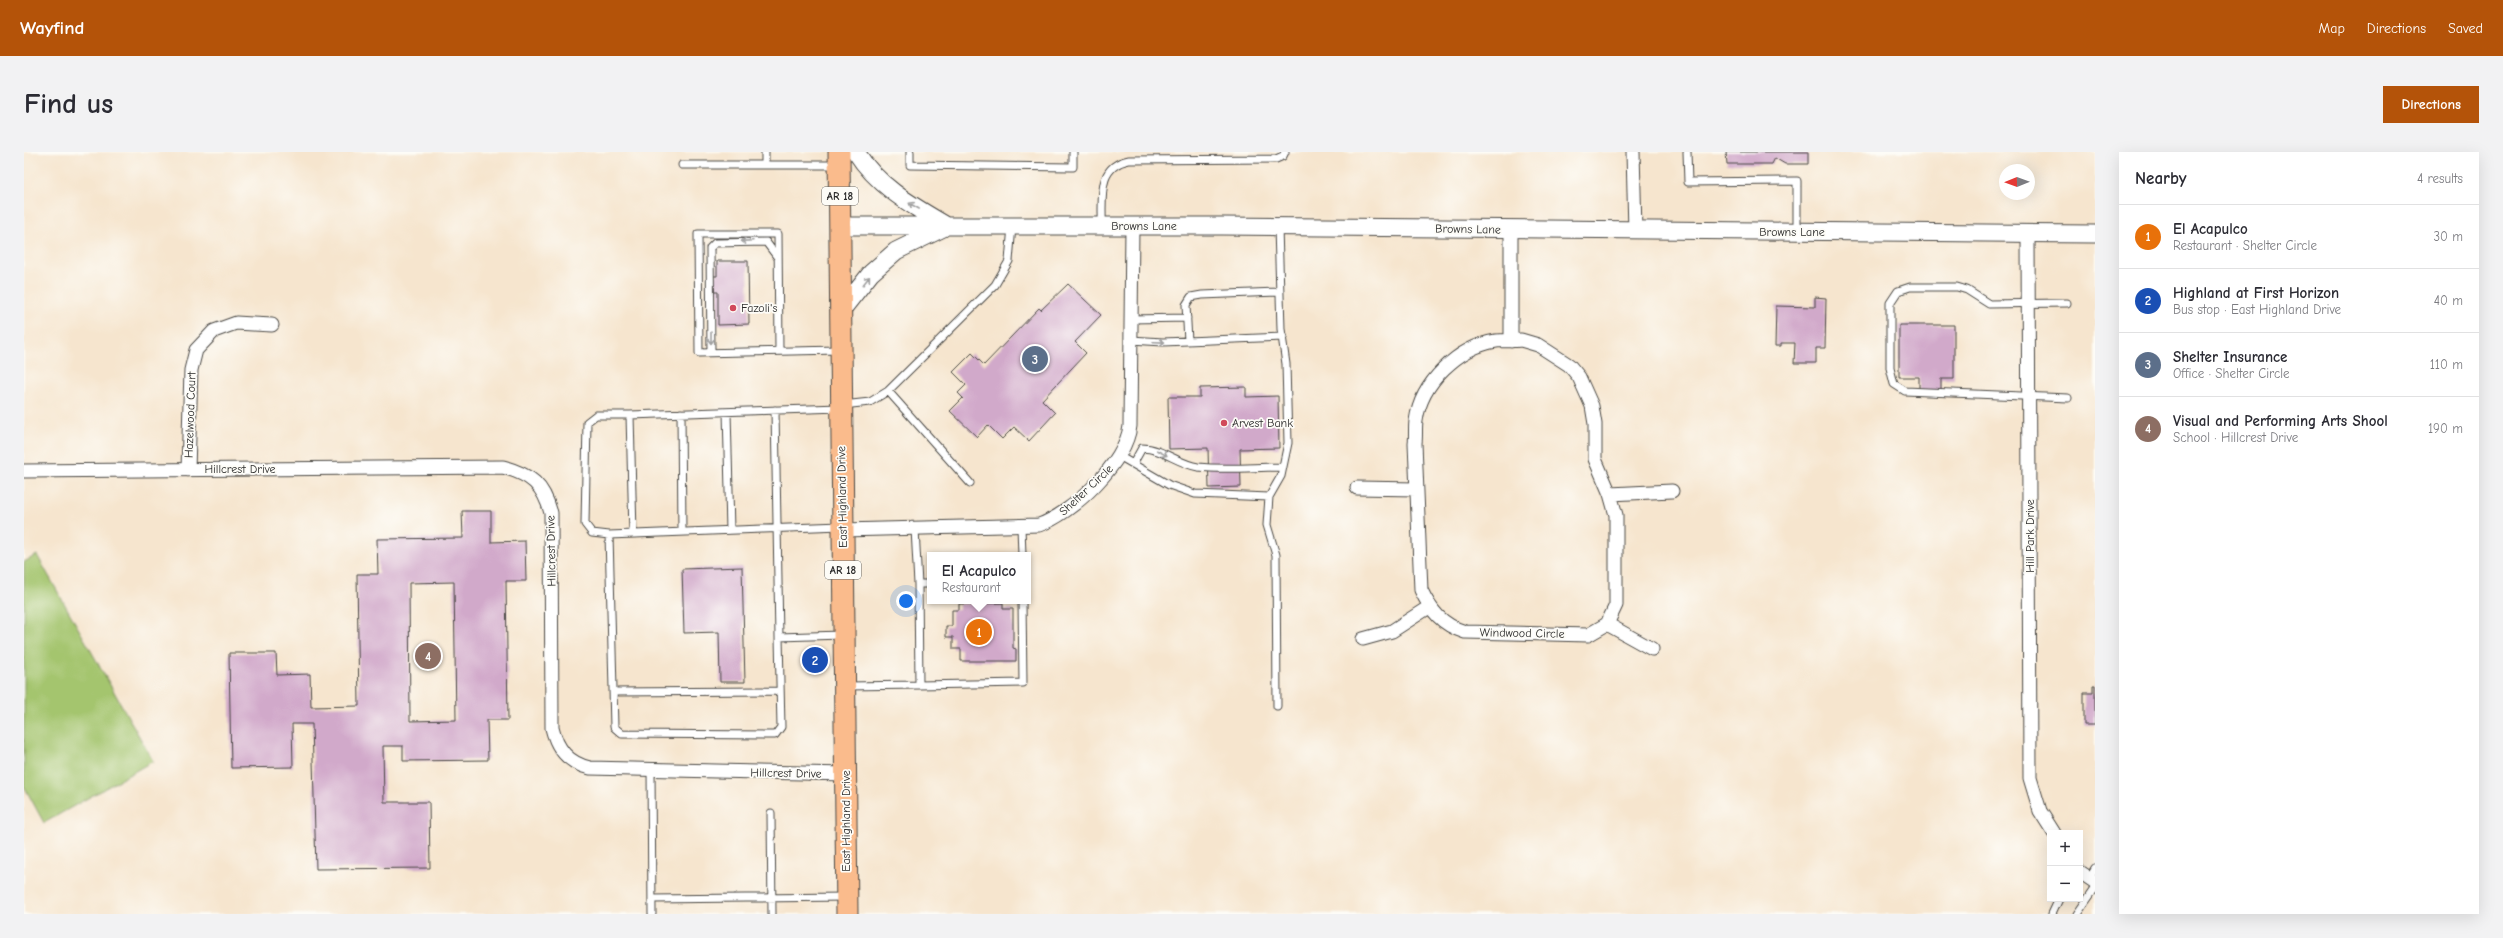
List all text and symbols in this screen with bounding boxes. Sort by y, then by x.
text: Wayfind [20,17,84,39]
text: Map [2318,20,2345,37]
text: Directions [2367,20,2426,37]
text: Saved [2448,20,2483,37]
button: Directions [2383,86,2479,123]
text: Find us [24,88,113,120]
north arrow [1999,164,2035,200]
text: Nearby [2135,169,2186,188]
text: 4 results [2417,171,2463,186]
road number: AR 18 [822,187,858,205]
one-way arrow [908,202,920,210]
street label: Browns Lane [1111,219,1177,233]
text: El Acapulco [2173,220,2248,238]
street label: Browns Lane [1435,221,1501,237]
street label: Browns Lane [1759,225,1825,239]
text: 1 [2145,229,2151,244]
text: 30 m [2433,229,2463,244]
one-way arrow [741,238,754,245]
text: Restaurant · Shelter Circle [2173,238,2317,253]
one-way arrow [861,275,870,286]
text: Highland at First Horizon [2173,284,2339,302]
text: 2 [2145,293,2151,308]
text: 40 m [2434,293,2463,308]
place label: Fazoli's [741,301,777,315]
text: Bus stop · East Highland Drive [2173,302,2341,317]
marker: Fazoli's [728,303,738,313]
one-way arrow [707,331,715,344]
one-way arrow [1152,338,1165,346]
pin: 3 [1022,344,1048,374]
text: Shelter Insurance [2173,348,2287,366]
text: 3 [2145,357,2151,372]
text: 110 m [2430,357,2463,372]
text: Office · Shelter Circle [2173,366,2290,381]
street label: Hazelwood Court [181,371,199,458]
text: Visual and Performing Arts Shool [2173,412,2388,430]
place label: Arvest Bank [1232,416,1293,430]
marker: Arvest Bank [1219,418,1229,428]
text: 4 [2145,421,2151,436]
text: 190 m [2428,421,2463,436]
text: School · Hillcrest Drive [2173,430,2298,445]
street label: East Highland Drive [834,446,850,548]
one-way arrow [1156,450,1168,457]
street label: Hillcrest Drive [204,462,276,476]
street label: Shelter Circle [1056,462,1116,518]
street label: Hill Park Drive [2023,499,2037,573]
street label: Hillcrest Drive [543,515,559,587]
popup [927,552,1031,604]
road number: AR 18 [825,561,861,579]
text: El Acapulco [942,562,1016,580]
text: Restaurant [942,580,1000,595]
your location [896,591,916,611]
pin: 1 [966,617,992,647]
street label: Windwood Circle [1479,625,1565,641]
pin: 4 [415,641,441,671]
pin: 2 [802,645,828,675]
street label: Hillcrest Drive [750,765,822,781]
street label: East Highland Drive [839,770,853,872]
map controls [2047,830,2083,902]
button: + [2047,830,2083,866]
button: − [2047,866,2083,902]

